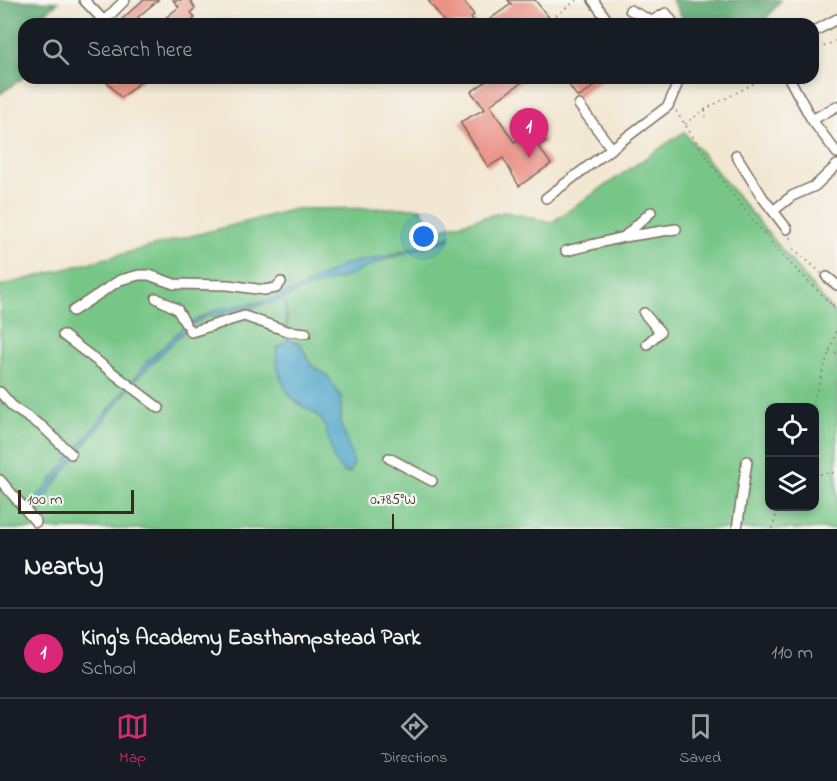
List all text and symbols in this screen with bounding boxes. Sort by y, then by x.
search box [18,18,819,84]
icon: search [39,35,72,68]
text: Search here [87,35,192,67]
pin: 1 [510,108,548,158]
your location [409,222,438,251]
map controls [765,403,819,511]
button: locate [765,403,819,457]
button: layers [765,457,819,511]
scale bar [18,487,134,514]
text: 100 m [27,488,62,512]
text: 0.785°W [370,489,416,511]
text: Nearby [24,549,103,587]
text: King's Academy Easthampstead Park [81,623,421,655]
text: 1 [40,639,47,668]
text: 110 m [771,639,813,668]
text: School [81,655,136,684]
tab: Map [116,710,149,770]
tab: Directions [381,710,447,770]
tab: Saved [679,710,721,770]

